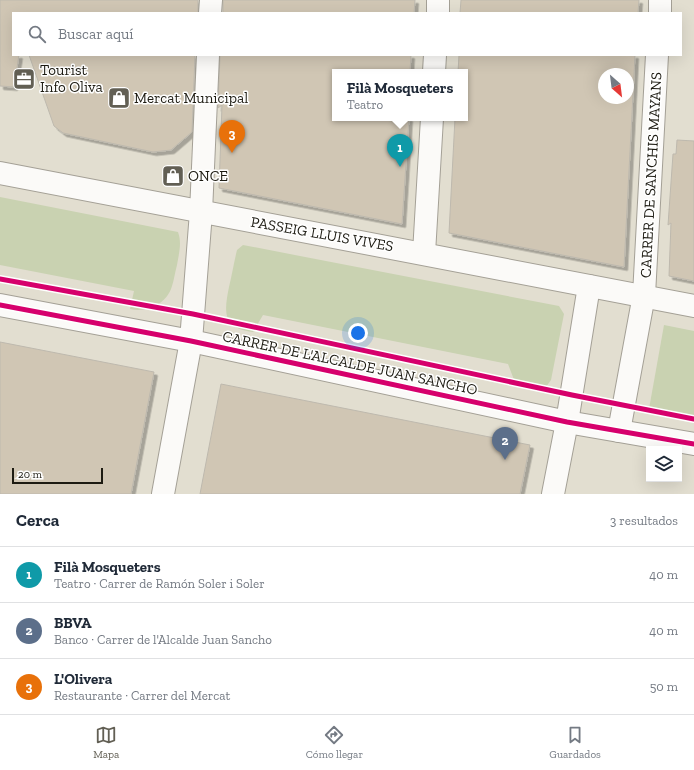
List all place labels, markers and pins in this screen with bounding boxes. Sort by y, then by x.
place label: Tourist Info Oliva [40,61,103,96]
office icon: Tourist Info Oliva [11,66,37,92]
shop icon: Mercat Municipal [106,85,132,111]
place label: Mercat Municipal [134,89,248,107]
pin: 3 [219,120,245,153]
pin: 1 [387,134,413,167]
shop icon: ONCE [160,163,186,189]
place label: ONCE [188,167,228,185]
pin: 2 [492,427,518,460]

